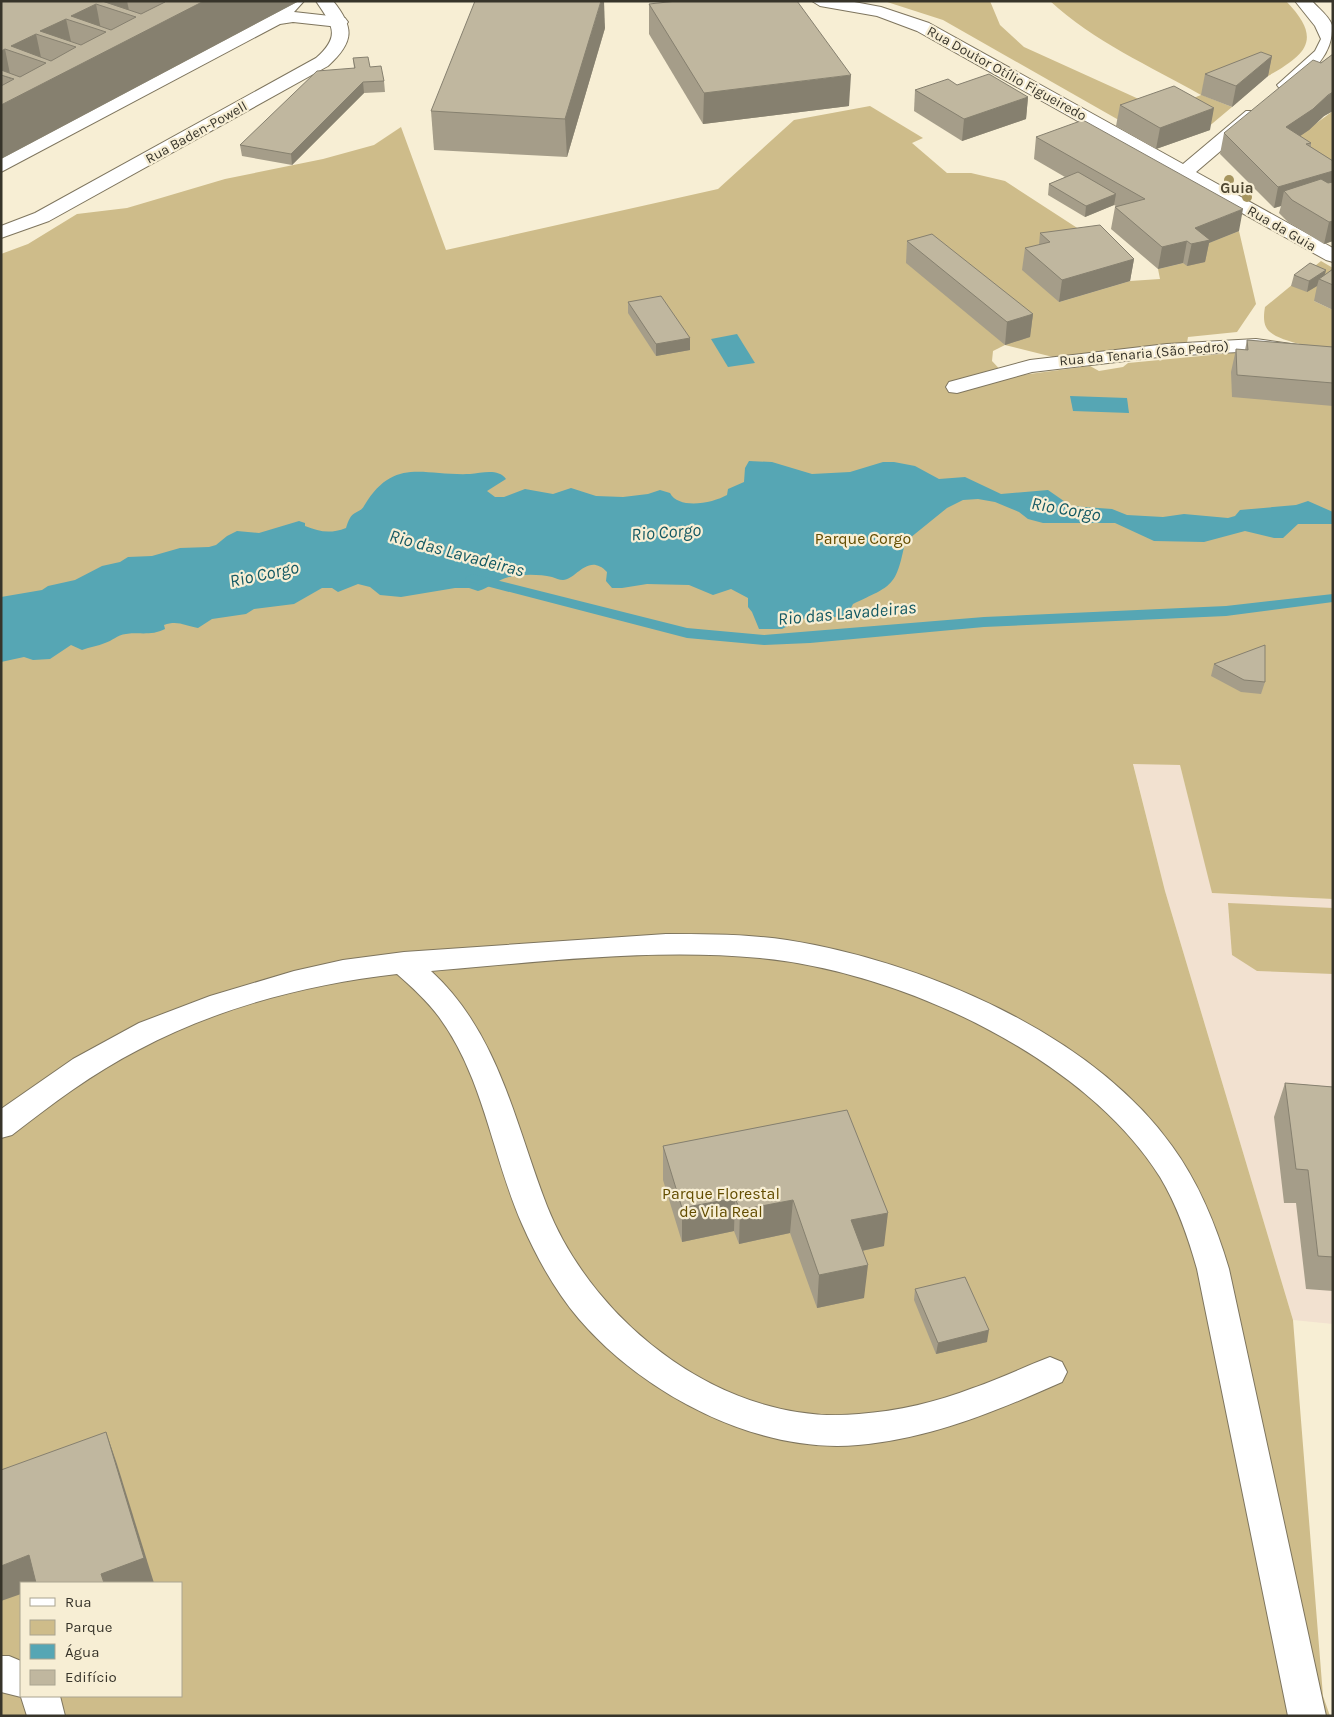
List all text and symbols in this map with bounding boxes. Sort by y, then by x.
street label: Rua Doutor Otílio Figueiredo [924,22,1089,124]
street label: Rua Baden-Powell [142,97,250,167]
district label: Guia [1220,179,1254,197]
street label: Rua da Guia [1244,202,1319,255]
street label: Rua da Tenaria (São Pedro) [1059,338,1229,369]
water label: Rio Corgo [1030,492,1103,526]
water label: Rio Corgo [630,519,702,545]
water label: Rio das Lavadeiras [387,524,527,582]
park label: Parque Corgo [815,529,911,548]
water label: Rio Corgo [227,556,301,592]
water label: Rio das Lavadeiras [777,596,917,630]
park label: Parque Florestal de Vila Real [662,1184,780,1221]
legend [20,1582,182,1697]
text: Rua [65,1593,92,1611]
text: Parque [65,1618,113,1636]
text: Água [65,1643,99,1661]
text: Edifício [65,1668,117,1686]

